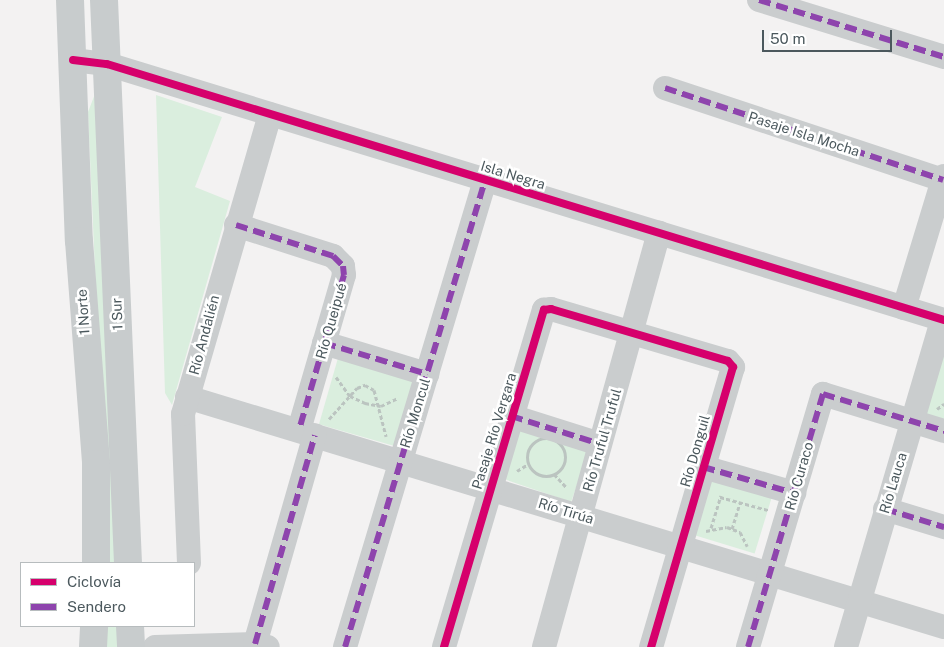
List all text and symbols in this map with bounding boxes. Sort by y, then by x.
scale bar [764,20,894,52]
text: 50 m [770,30,805,47]
street label: Pasaje Isla Mocha [746,108,862,160]
street label: Isla Negra [479,157,547,193]
street label: Río Queipué [312,281,350,361]
street label: 1 Norte [73,289,93,335]
street label: Río Andalién [185,293,223,377]
street label: 1 Sur [108,298,126,330]
street label: Pasaje Río Vergara [468,370,520,492]
street label: Río Moncul [396,376,434,450]
street label: Río Truful Truful [579,387,625,493]
street label: Río Donguil [677,413,713,489]
street label: Río Curaco [781,440,817,512]
street label: Río Lauca [876,450,910,516]
street label: Río Tirúa [536,495,596,527]
legend [20,562,195,627]
text: Ciclovía [67,573,121,590]
text: Sendero [67,598,126,615]

